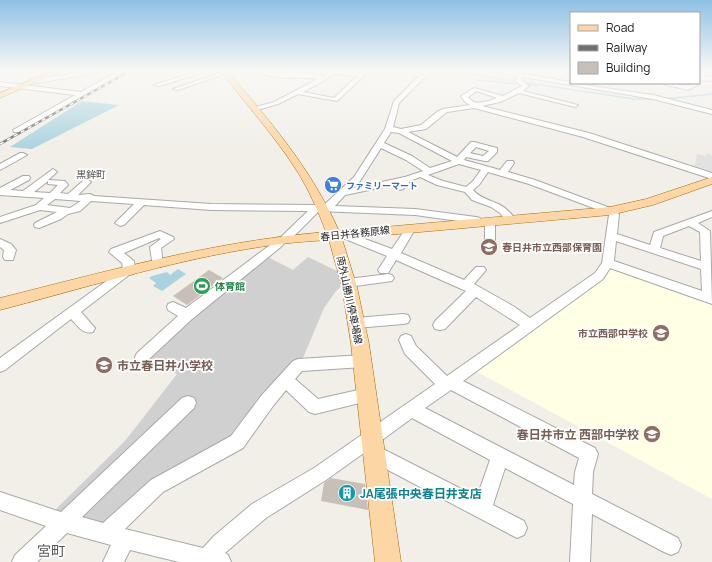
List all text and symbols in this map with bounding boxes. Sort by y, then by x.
legend [570,12,700,84]
text: Road [606,19,634,36]
text: Railway [606,39,648,56]
text: Building [606,59,650,76]
district label: 黒鉾町 [76,167,106,181]
supermarket icon: ファミリーマート [323,175,343,195]
place label: ファミリーマート [346,179,418,192]
street label: 春日井各務原線 [319,222,391,244]
school or university icon: 春日井市立西部保育園 [479,237,499,257]
place label: 春日井市立西部保育園 [502,240,602,254]
street label: 南外山勝川停車場線 [334,255,366,345]
sports icon: 体育館 [192,276,212,296]
place label: 体育館 [214,279,245,293]
school or university icon: 市立西部中学校 [651,323,671,343]
place label: 市立西部中学校 [578,326,648,340]
school or university icon: 市立春日井小学校 [94,355,114,375]
place label: 市立春日井小学校 [117,357,213,374]
school or university icon: 春日井市立 西部中学校 [642,424,662,444]
place label: 春日井市立 西部中学校 [517,426,639,443]
building icon: JA尾張中央春日井支店 [337,483,357,503]
place label: JA尾張中央春日井支店 [360,485,482,502]
district label: 宮町 [37,541,65,560]

